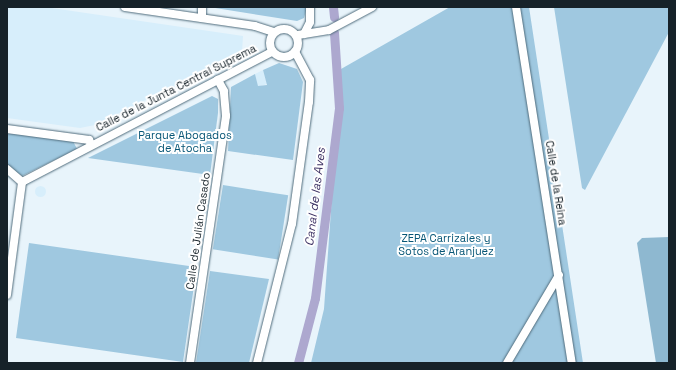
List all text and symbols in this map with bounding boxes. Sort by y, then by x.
street label: Calle de la Junta Central Suprema [94,42,258,134]
park label: Parque Abogados de Atocha [138,129,232,155]
street label: Calle de la Reina [543,140,569,226]
water label: Canal de las Aves [303,147,329,247]
street label: Calle de Julián Casado [183,172,213,290]
park label: ZEPA Carrizales y Sotos de Aranjuez [398,232,494,258]

